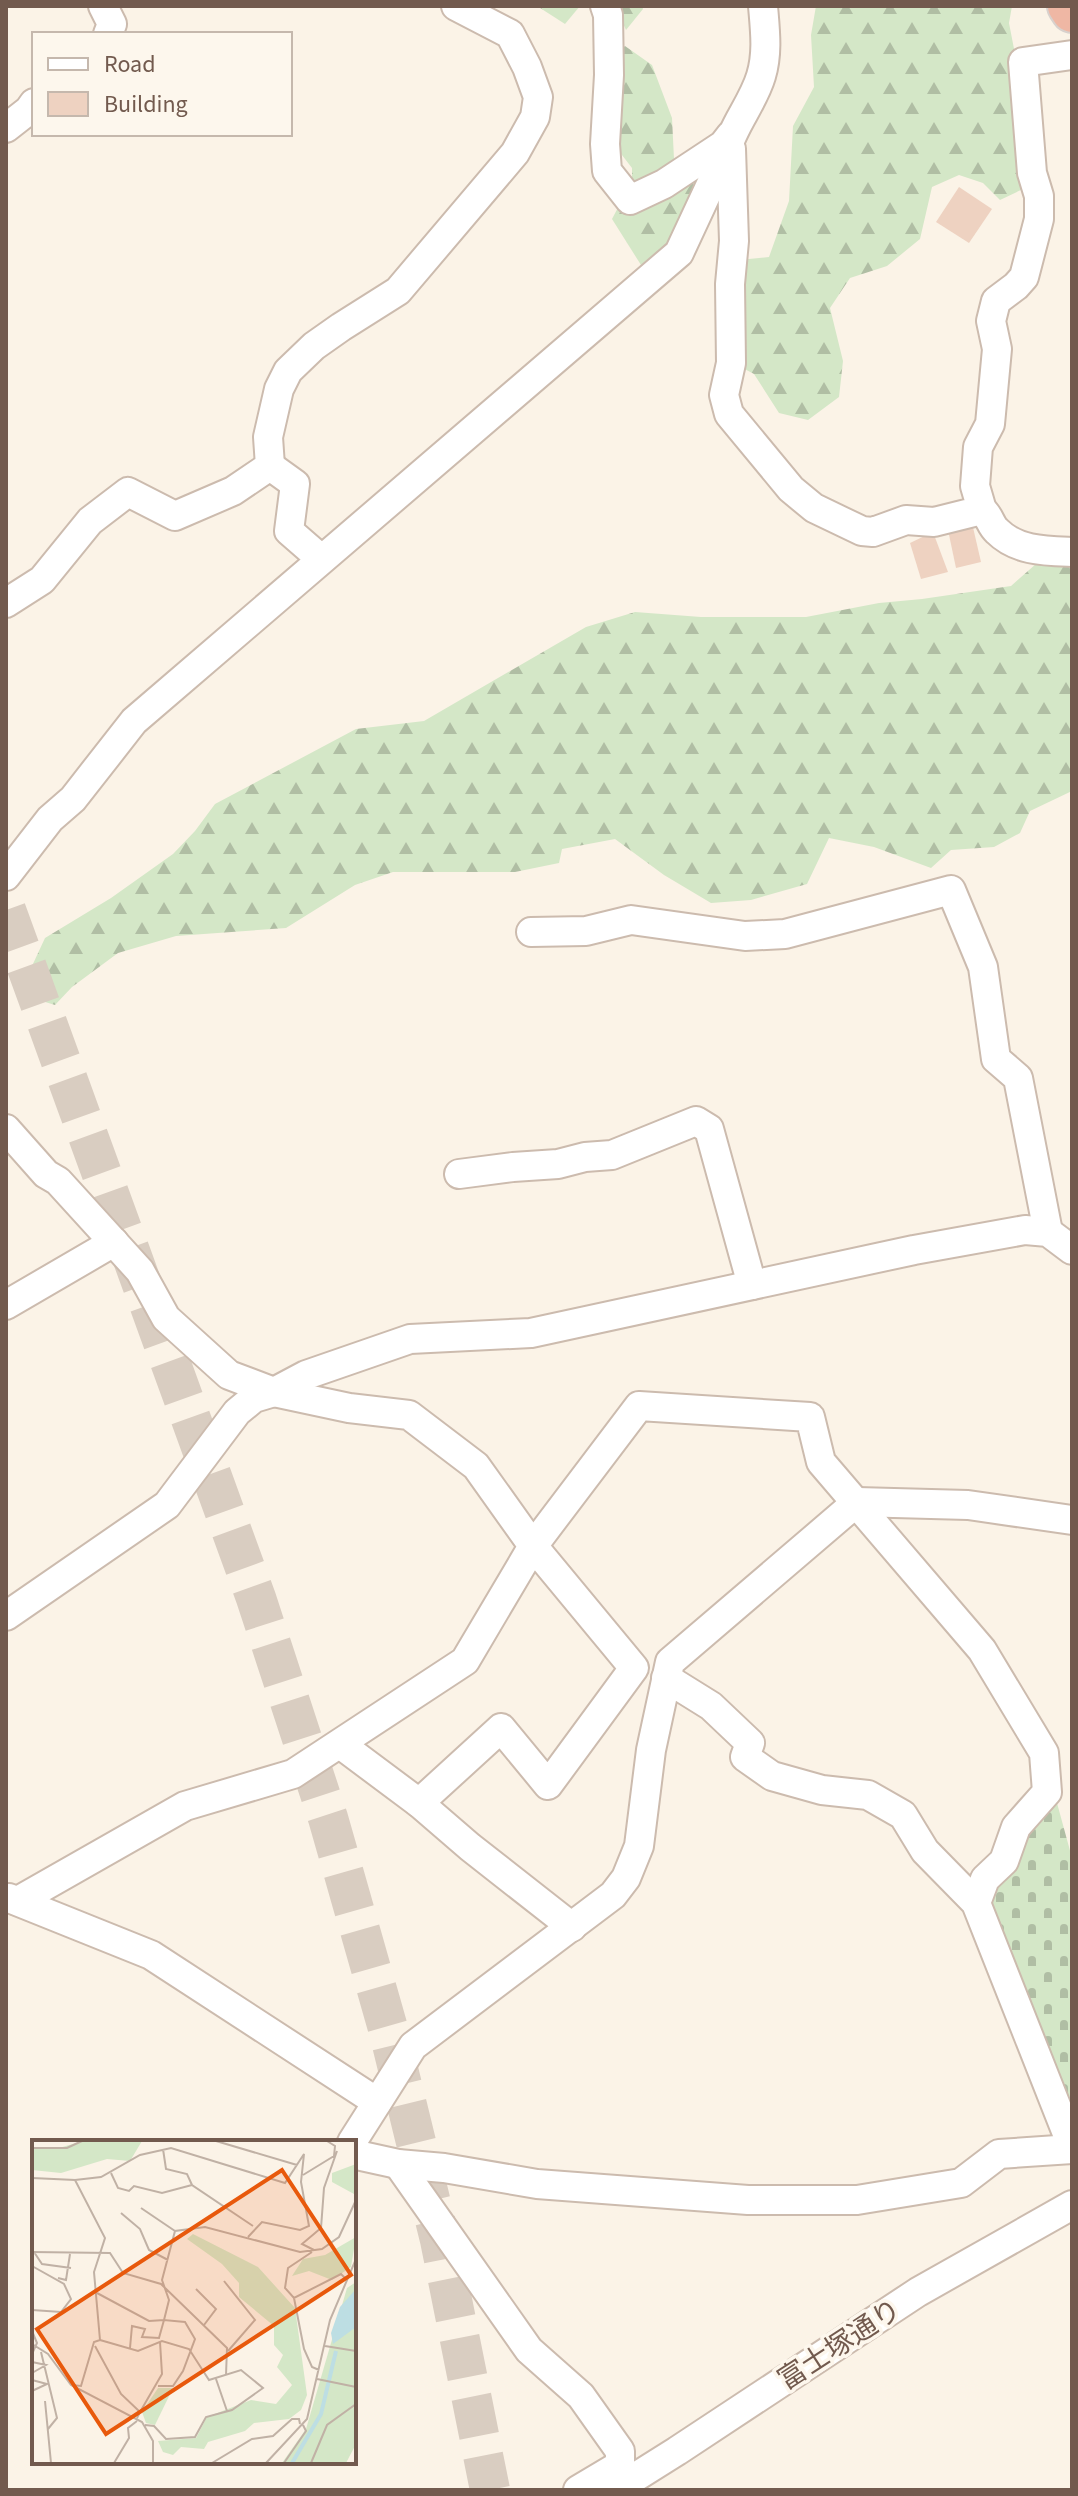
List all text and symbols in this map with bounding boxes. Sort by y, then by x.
legend [32,32,292,136]
text: Road [104,47,156,82]
text: Building [104,87,188,122]
inset map [32,2140,356,2464]
street label: 富士塚通り [770,2290,909,2400]

